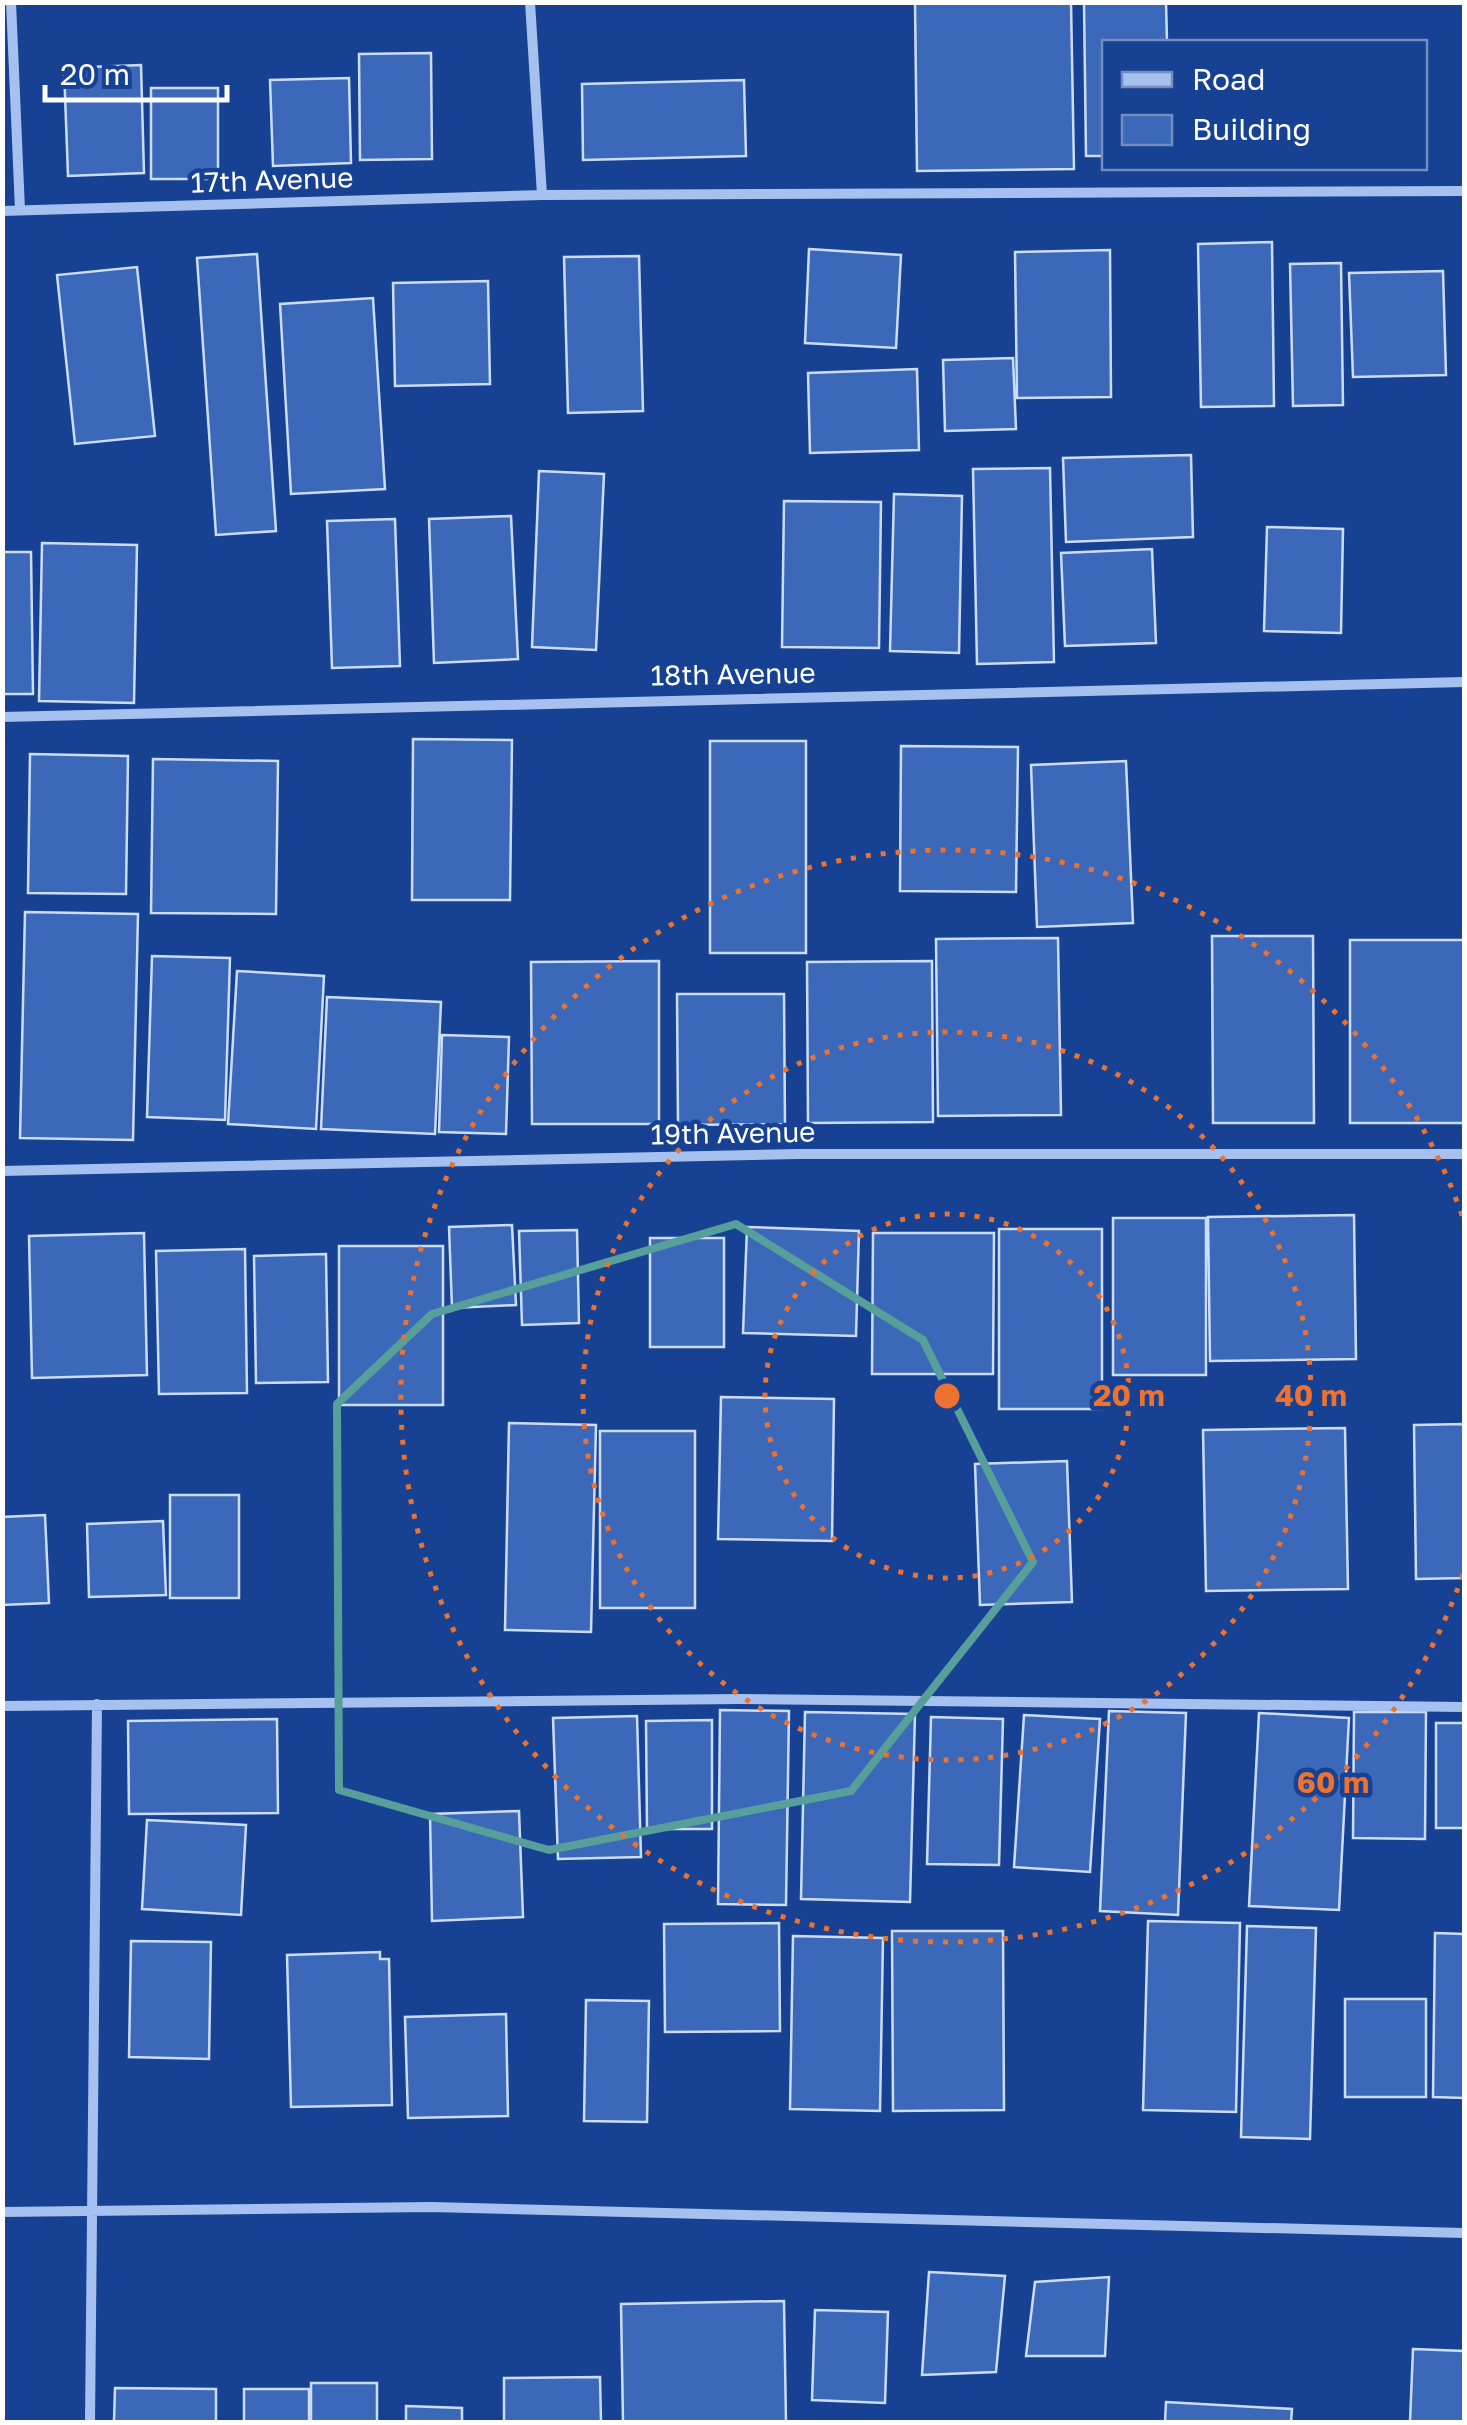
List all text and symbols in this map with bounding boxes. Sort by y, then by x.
scale bar [45,40,228,102]
legend [1102,40,1427,170]
text: 20 m [60,56,130,92]
text: Road [1192,61,1266,97]
text: Building [1192,111,1311,147]
street label: 17th Avenue [190,160,354,199]
street label: 18th Avenue [650,656,816,691]
street label: 19th Avenue [650,1115,816,1150]
text: 20 m [1093,1377,1165,1413]
text: 40 m [1275,1377,1347,1413]
centre of rings [929,1378,965,1414]
text: 60 m [1297,1764,1369,1800]

